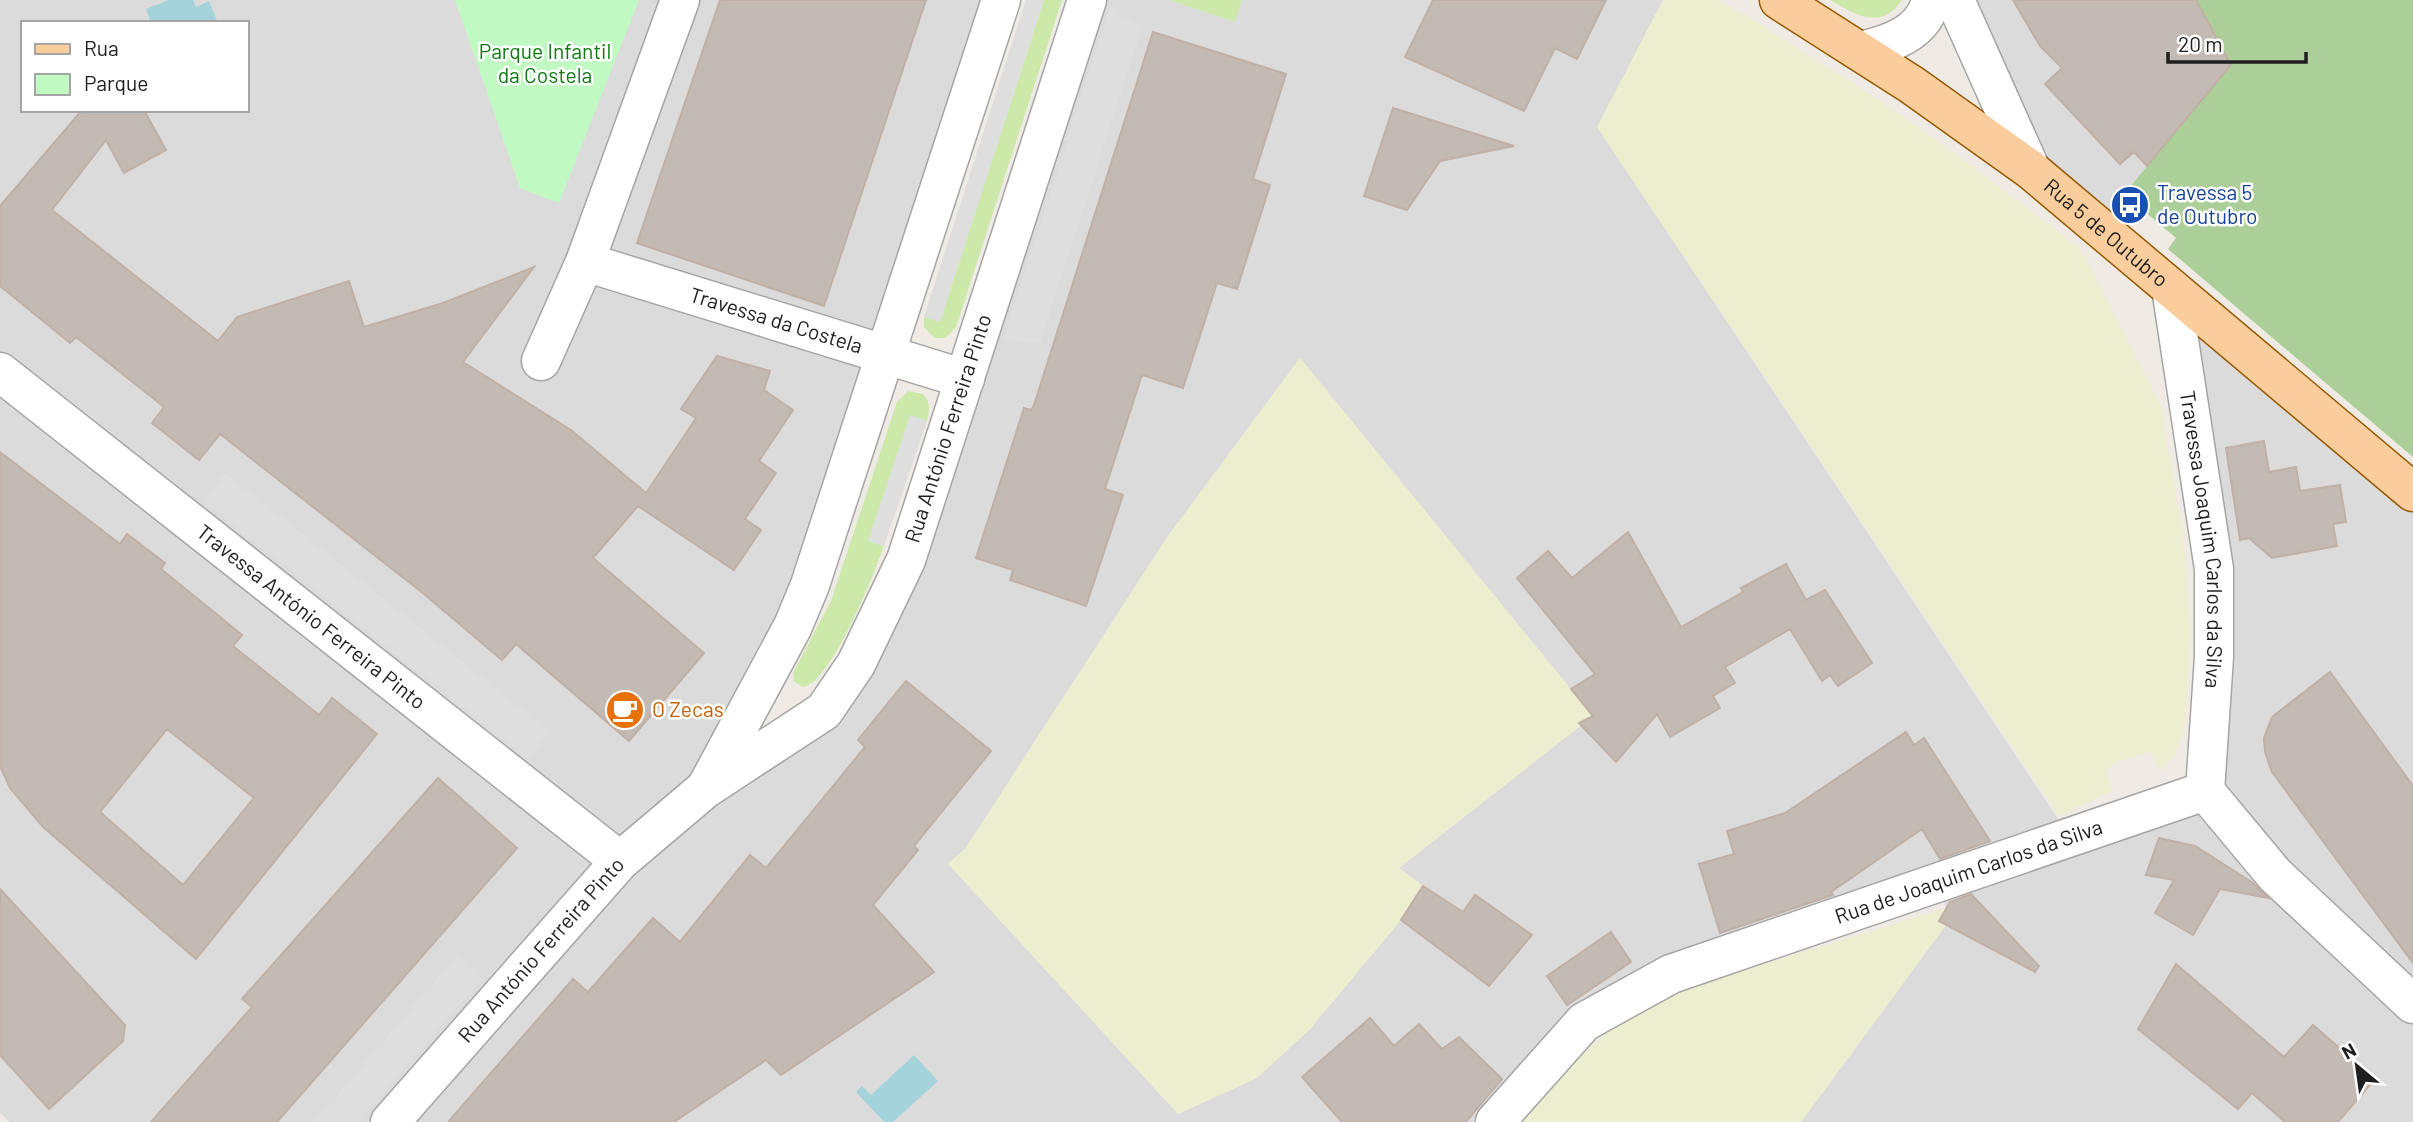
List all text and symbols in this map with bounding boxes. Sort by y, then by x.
legend [21,21,248,112]
scale bar [2168,21,2306,65]
text: 20 m [2178,31,2223,56]
text: Rua [84,35,119,60]
park label: Parque Infantil da Costela [479,38,611,87]
text: Parque [84,70,149,95]
street label: Rua 5 de Outubro [2040,173,2174,291]
place label: Travessa 5 de Outubro [2157,179,2258,228]
bus stop icon: Travessa 5 de Outubro [2109,184,2151,226]
street label: Travessa da Costela [687,281,866,358]
street label: Rua António Ferreira Pinto [898,311,996,545]
street label: Travessa Joaquim Carlos da Silva [2176,389,2228,689]
street label: Travessa António Ferreira Pinto [193,518,431,714]
cafe icon: O Zecas [604,689,646,731]
place label: O Zecas [652,696,724,721]
street label: Rua de Joaquim Carlos da Silva [1831,813,2105,928]
street label: Rua António Ferreira Pinto [452,851,629,1047]
north arrow [2322,1031,2392,1101]
text: N [2337,1038,2360,1064]

